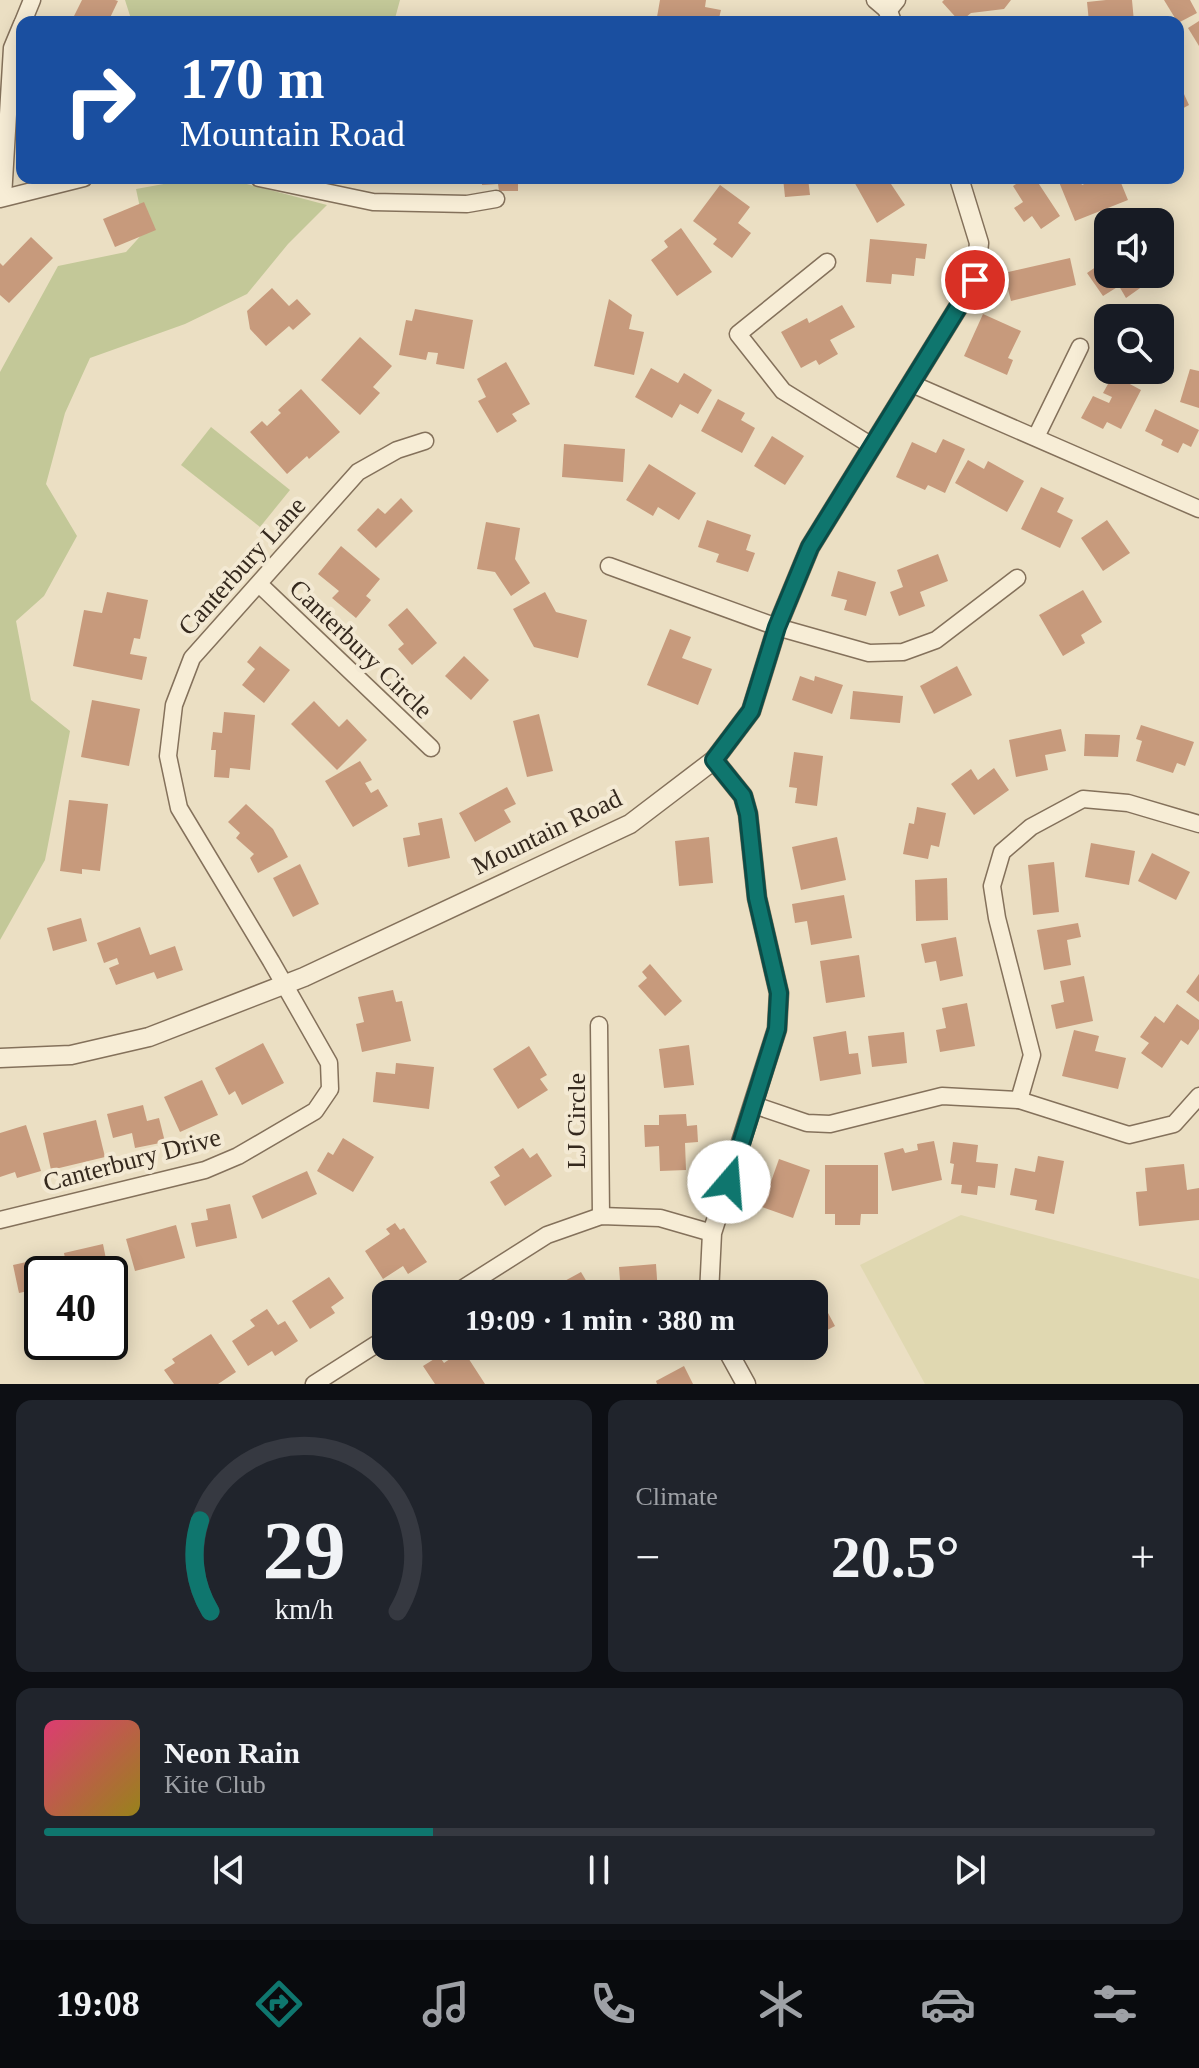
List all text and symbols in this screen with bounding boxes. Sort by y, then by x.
icon: right [48,48,152,152]
text: 170 m [180,48,325,110]
text: Mountain Road [180,114,405,154]
map controls [1094,208,1174,384]
button: sound [1094,208,1174,288]
pin [941,246,1009,314]
icon: arrive [953,258,997,302]
button: search [1094,304,1174,384]
street label: Canterbury Lane [173,491,311,641]
street label: Canterbury Circle [284,574,438,724]
street label: Mountain Road [468,783,626,881]
street label: LJ Circle [562,1073,591,1169]
street label: Canterbury Drive [40,1122,224,1198]
position arrow [687,1140,771,1224]
speed limit sign: 40 [24,1256,128,1360]
text: 19:09 · 1 min · 380 m [465,1303,735,1336]
text: Climate [636,1482,718,1511]
text: 29 [262,1504,345,1596]
text: 20.5° [831,1524,960,1590]
text: − [636,1533,660,1582]
text: + [1130,1533,1155,1582]
text: km/h [274,1594,333,1625]
text: Neon Rain [164,1736,300,1769]
text: Kite Club [164,1770,266,1799]
icon: previous [207,1848,251,1892]
icon: pause [577,1848,621,1892]
icon: next [948,1848,992,1892]
icon: directions [251,1976,307,2032]
icon: music [418,1976,474,2032]
icon: phone [585,1976,641,2032]
icon: climate [753,1976,809,2032]
icon: car [920,1976,976,2032]
icon: filters [1087,1976,1143,2032]
text: 19:08 [56,1984,140,2024]

